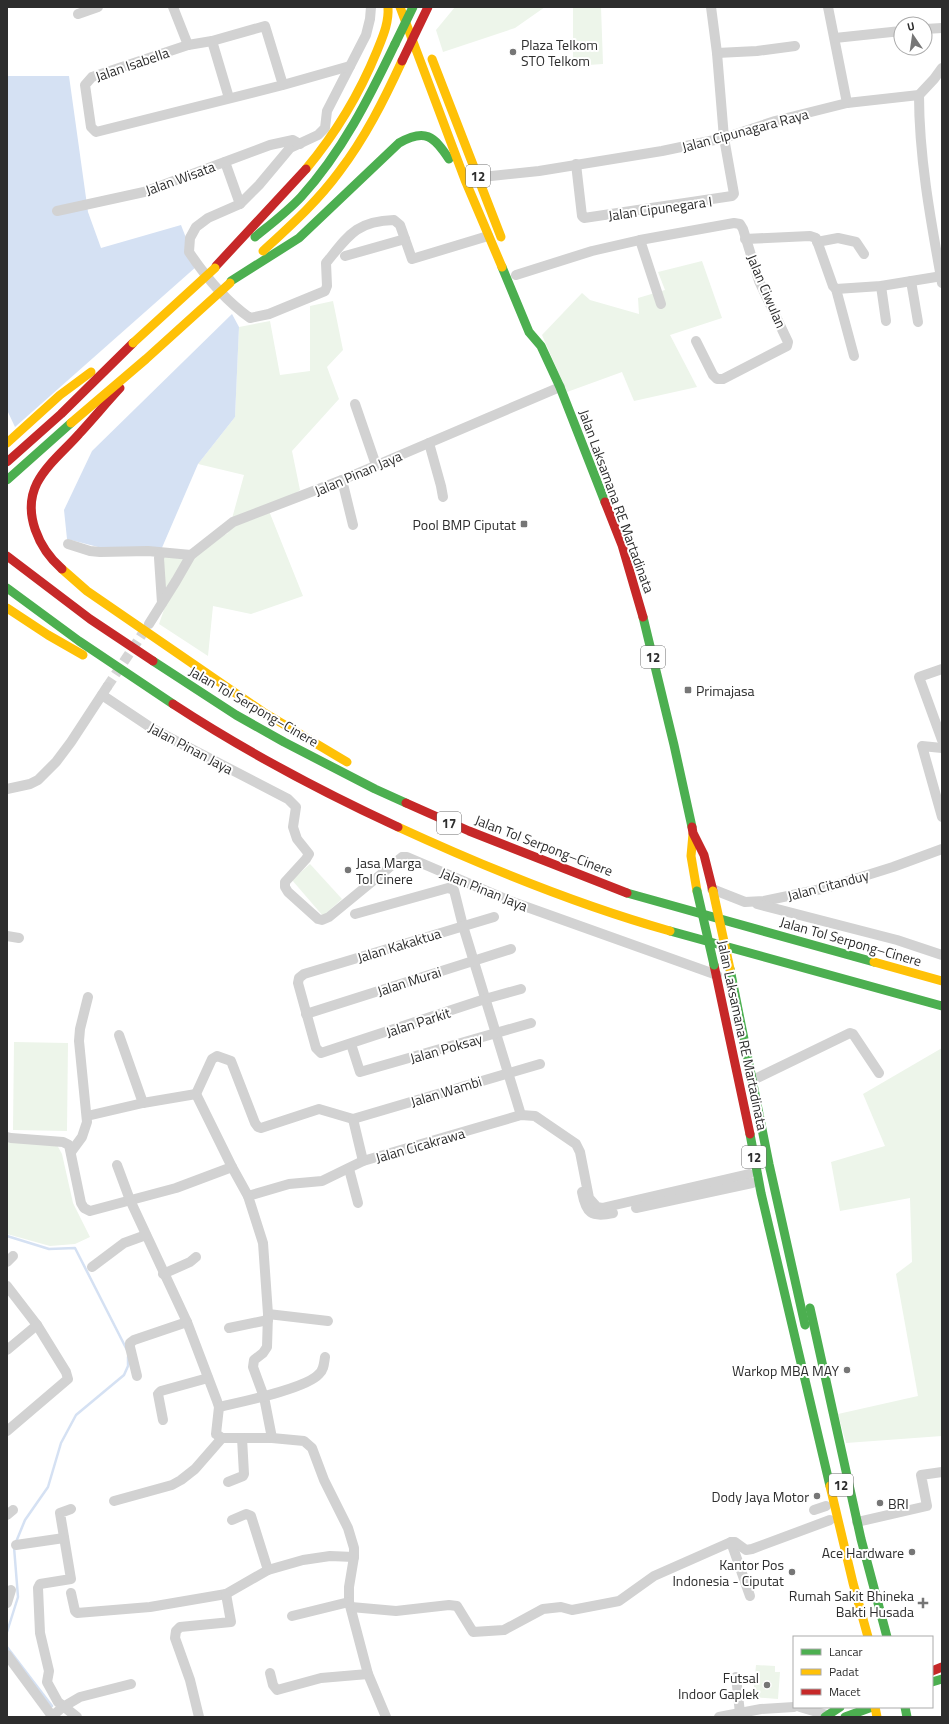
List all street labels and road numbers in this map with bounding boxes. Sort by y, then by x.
street label: Jalan Isabella [92,42,172,86]
street label: Jalan Cipunagara Raya [679,103,811,157]
street label: Jalan Wisata [142,156,218,200]
road number: 12 [466,165,490,187]
street label: Jalan Cipunegara I [607,190,713,226]
street label: Jalan Ciwulan [742,251,792,331]
street label: Jalan Laksamana RE Martadinata [574,406,660,596]
street label: Jalan Pinan Jaya [311,445,405,501]
road number: 12 [641,646,665,668]
street label: Jalan Tol Serpong–Cinere [185,660,323,752]
street label: Jalan Pinan Jaya [145,717,237,779]
street label: Jalan Tol Serpong–Cinere [472,809,616,881]
road number: 17 [437,812,461,834]
street label: Jalan Pinan Jaya [437,862,531,916]
street label: Jalan Citanduy [785,864,871,906]
street label: Jalan Tol Serpong–Cinere [778,911,924,971]
street label: Jalan Kakaktua [355,922,443,968]
street label: Jalan Laksamana RE Martadinata [713,938,773,1132]
street label: Jalan Murai [374,961,444,1001]
street label: Jalan Parkit [383,1002,453,1042]
street label: Jalan Poksay [407,1028,485,1068]
street label: Jalan Wambi [408,1070,484,1112]
street label: Jalan Cicakrawa [373,1122,467,1168]
road number: 12 [742,1146,766,1168]
road number: 12 [829,1474,853,1496]

